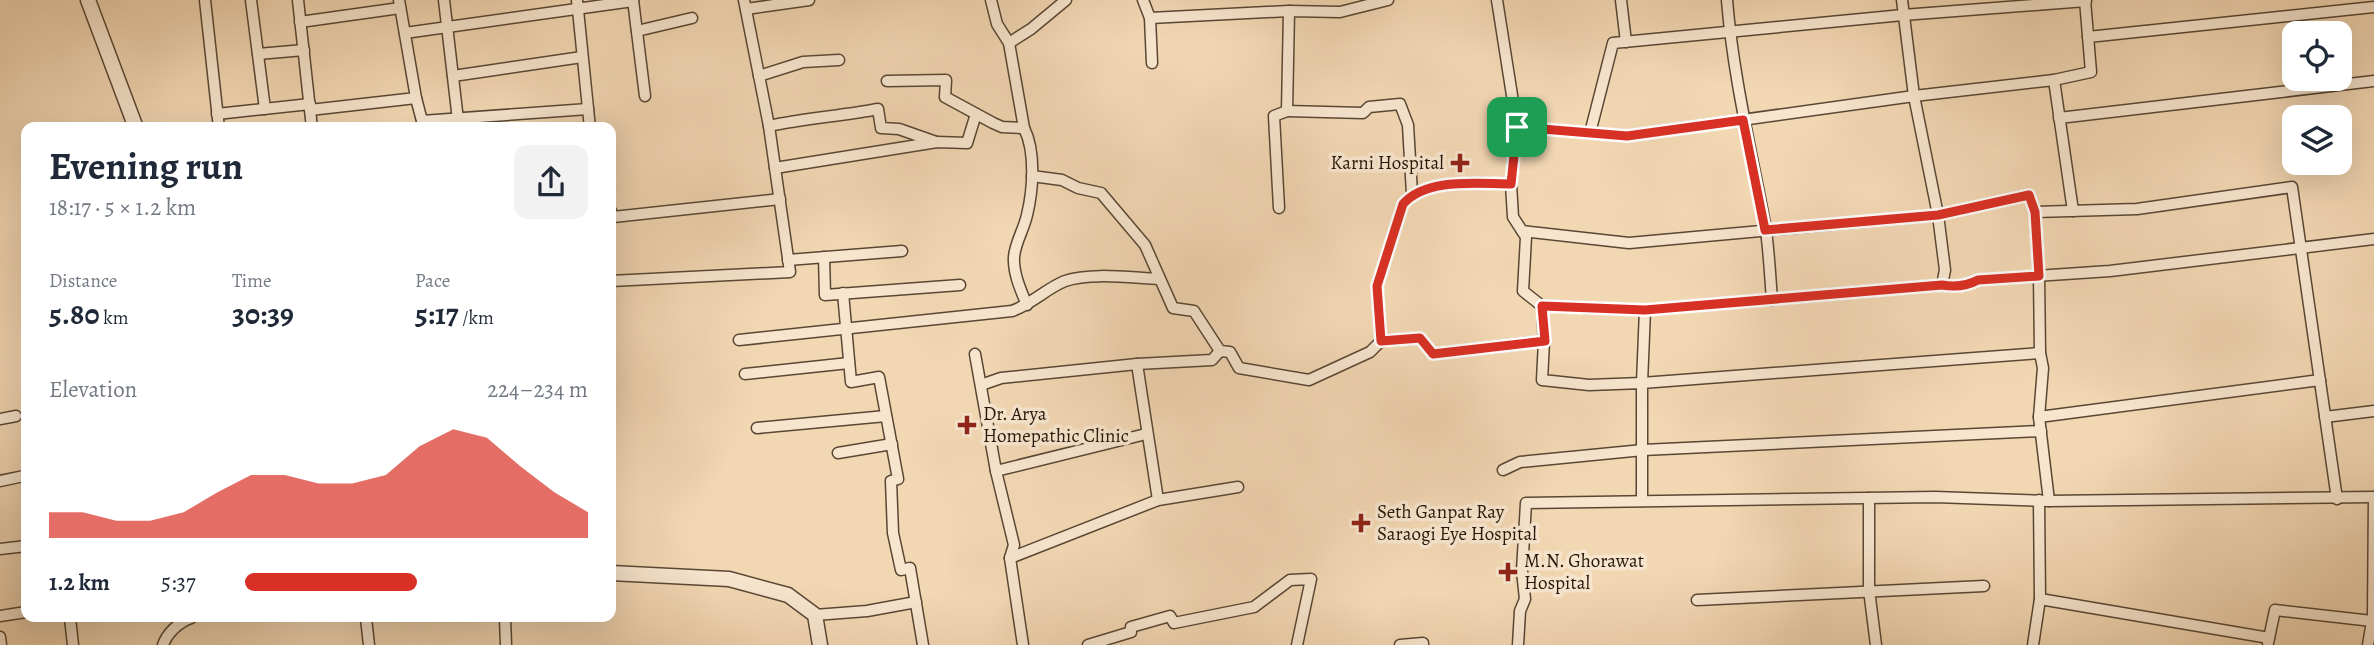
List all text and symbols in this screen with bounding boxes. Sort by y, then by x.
map controls [2282,21,2352,175]
button: locate [2282,21,2352,91]
pin [1487,97,1547,157]
button: layers [2282,105,2352,175]
icon: arrive [1498,108,1536,146]
text: Evening run [49,140,243,192]
button: share [514,145,588,219]
place label: Karni Hospital [1330,150,1444,176]
marker: Karni Hospital [1450,153,1470,173]
text: 18:17 · 5 × 1.2 km [49,192,196,223]
text: Distance [49,268,117,294]
text: Time [232,268,271,294]
text: Pace [415,268,450,294]
text: 5.80 [49,294,100,334]
text: 30:39 [232,294,294,334]
text: 5:17 [415,294,459,334]
text: km [100,305,129,331]
text: /km [459,305,494,331]
text: Elevation [49,374,137,405]
text: 224–234 m [487,374,588,405]
place label: Dr. Arya Homepathic Clinic [983,401,1129,449]
marker: Dr. Arya Homepathic Clinic [957,415,977,435]
place label: Seth Ganpat Ray Saraogi Eye Hospital [1377,499,1537,547]
marker: Seth Ganpat Ray Saraogi Eye Hospital [1351,513,1371,533]
place label: M.N. Ghorawat Hospital [1524,548,1644,596]
marker: M.N. Ghorawat Hospital [1498,562,1518,582]
text: 1.2 km [49,567,110,598]
text: 5:37 [161,567,196,598]

